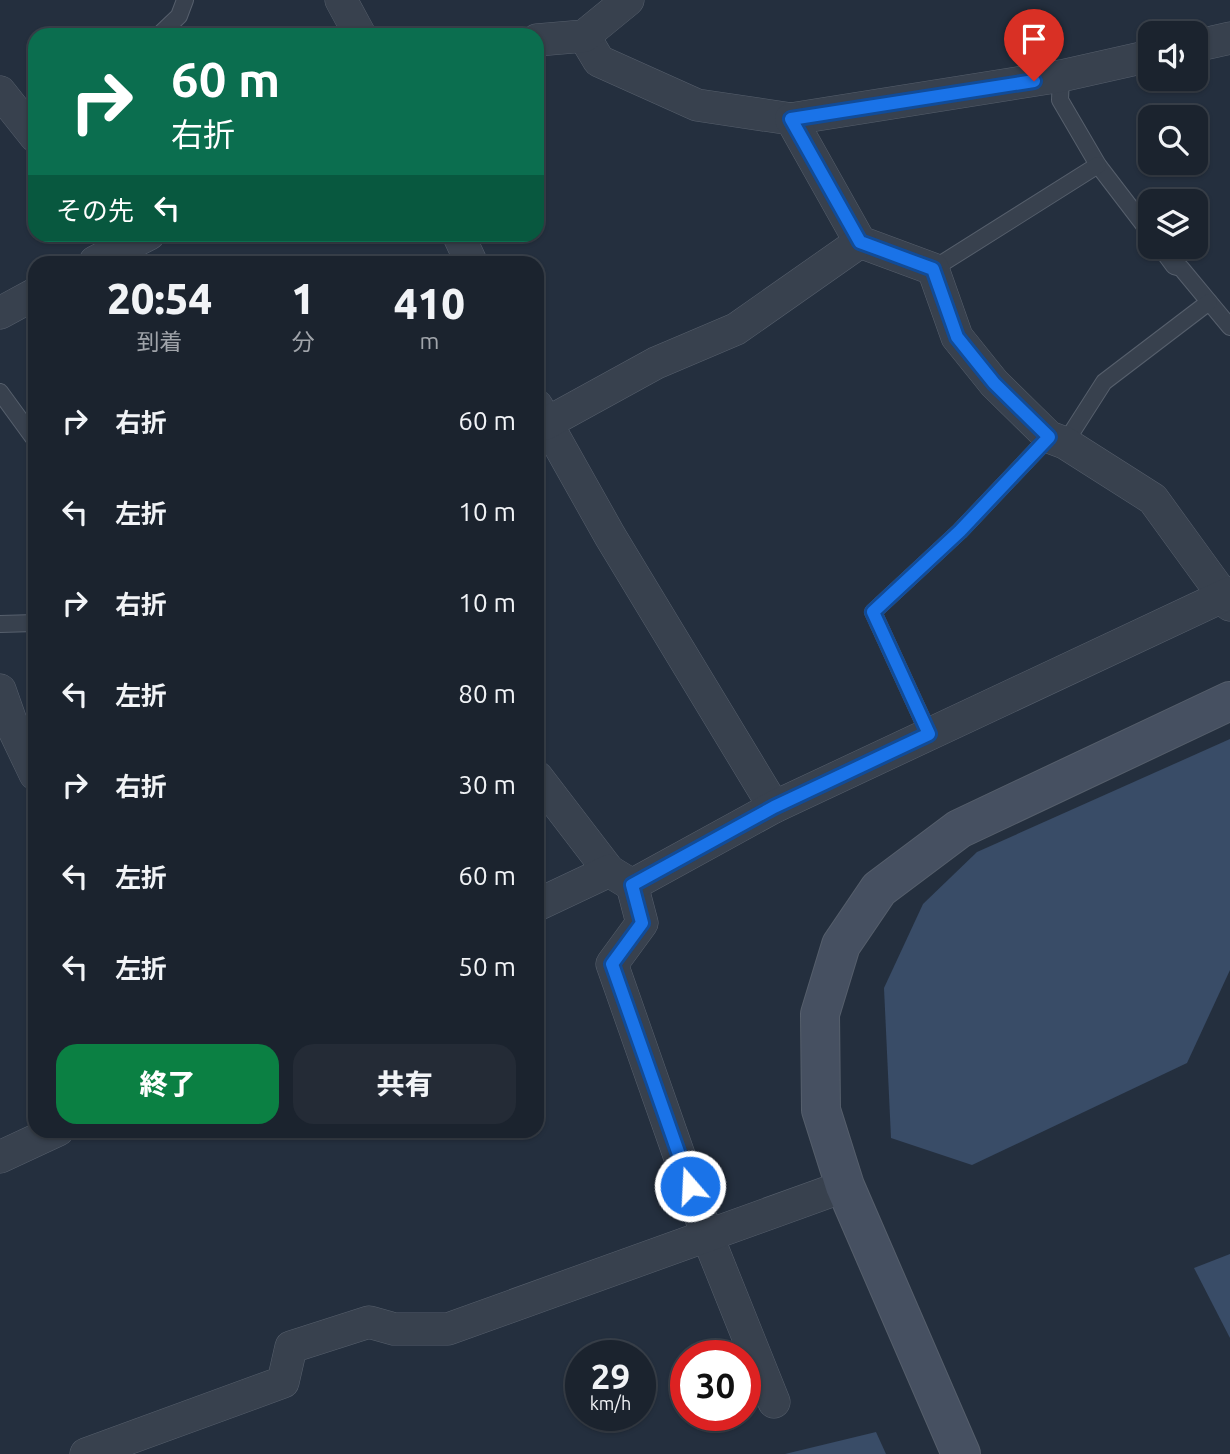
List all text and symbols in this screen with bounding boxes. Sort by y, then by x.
pin [1004,9,1064,81]
icon: arrive [1015,20,1053,58]
map controls [1138,21,1208,259]
button: sound [1138,21,1208,91]
text: 60 m [171,51,280,106]
icon: right [56,56,147,147]
button: search [1138,105,1208,175]
text: 右折 [171,116,235,152]
icon: left [148,189,186,227]
button: layers [1138,189,1208,259]
text: その先 [56,196,134,225]
text: 20:54 [107,275,212,322]
text: 1 [291,275,315,322]
text: 410 [394,280,465,327]
text: m [420,328,439,353]
text: 到着 [137,329,183,354]
text: 分 [292,329,315,354]
icon: right [56,402,94,440]
text: 60 m [458,406,516,435]
text: 右折 [115,408,167,437]
icon: left [56,493,94,531]
text: 10 m [458,497,516,526]
text: 左折 [115,499,167,528]
icon: right [56,584,94,622]
text: 10 m [458,588,516,617]
text: 右折 [115,590,167,619]
icon: left [56,675,94,713]
text: 80 m [458,679,516,708]
text: 左折 [115,681,167,710]
icon: right [56,766,94,804]
text: 30 m [458,770,516,799]
text: 右折 [115,772,167,801]
icon: left [56,857,94,895]
text: 60 m [458,861,516,890]
text: 左折 [115,863,167,892]
icon: left [56,948,94,986]
text: 50 m [458,952,516,981]
text: 左折 [115,954,167,983]
button: 終了 [56,1044,279,1124]
button: 共有 [293,1044,516,1124]
position arrow [653,1149,727,1223]
speed limit sign: 30 [670,1340,761,1431]
text: 29 [591,1356,630,1396]
text: km/h [590,1393,631,1413]

